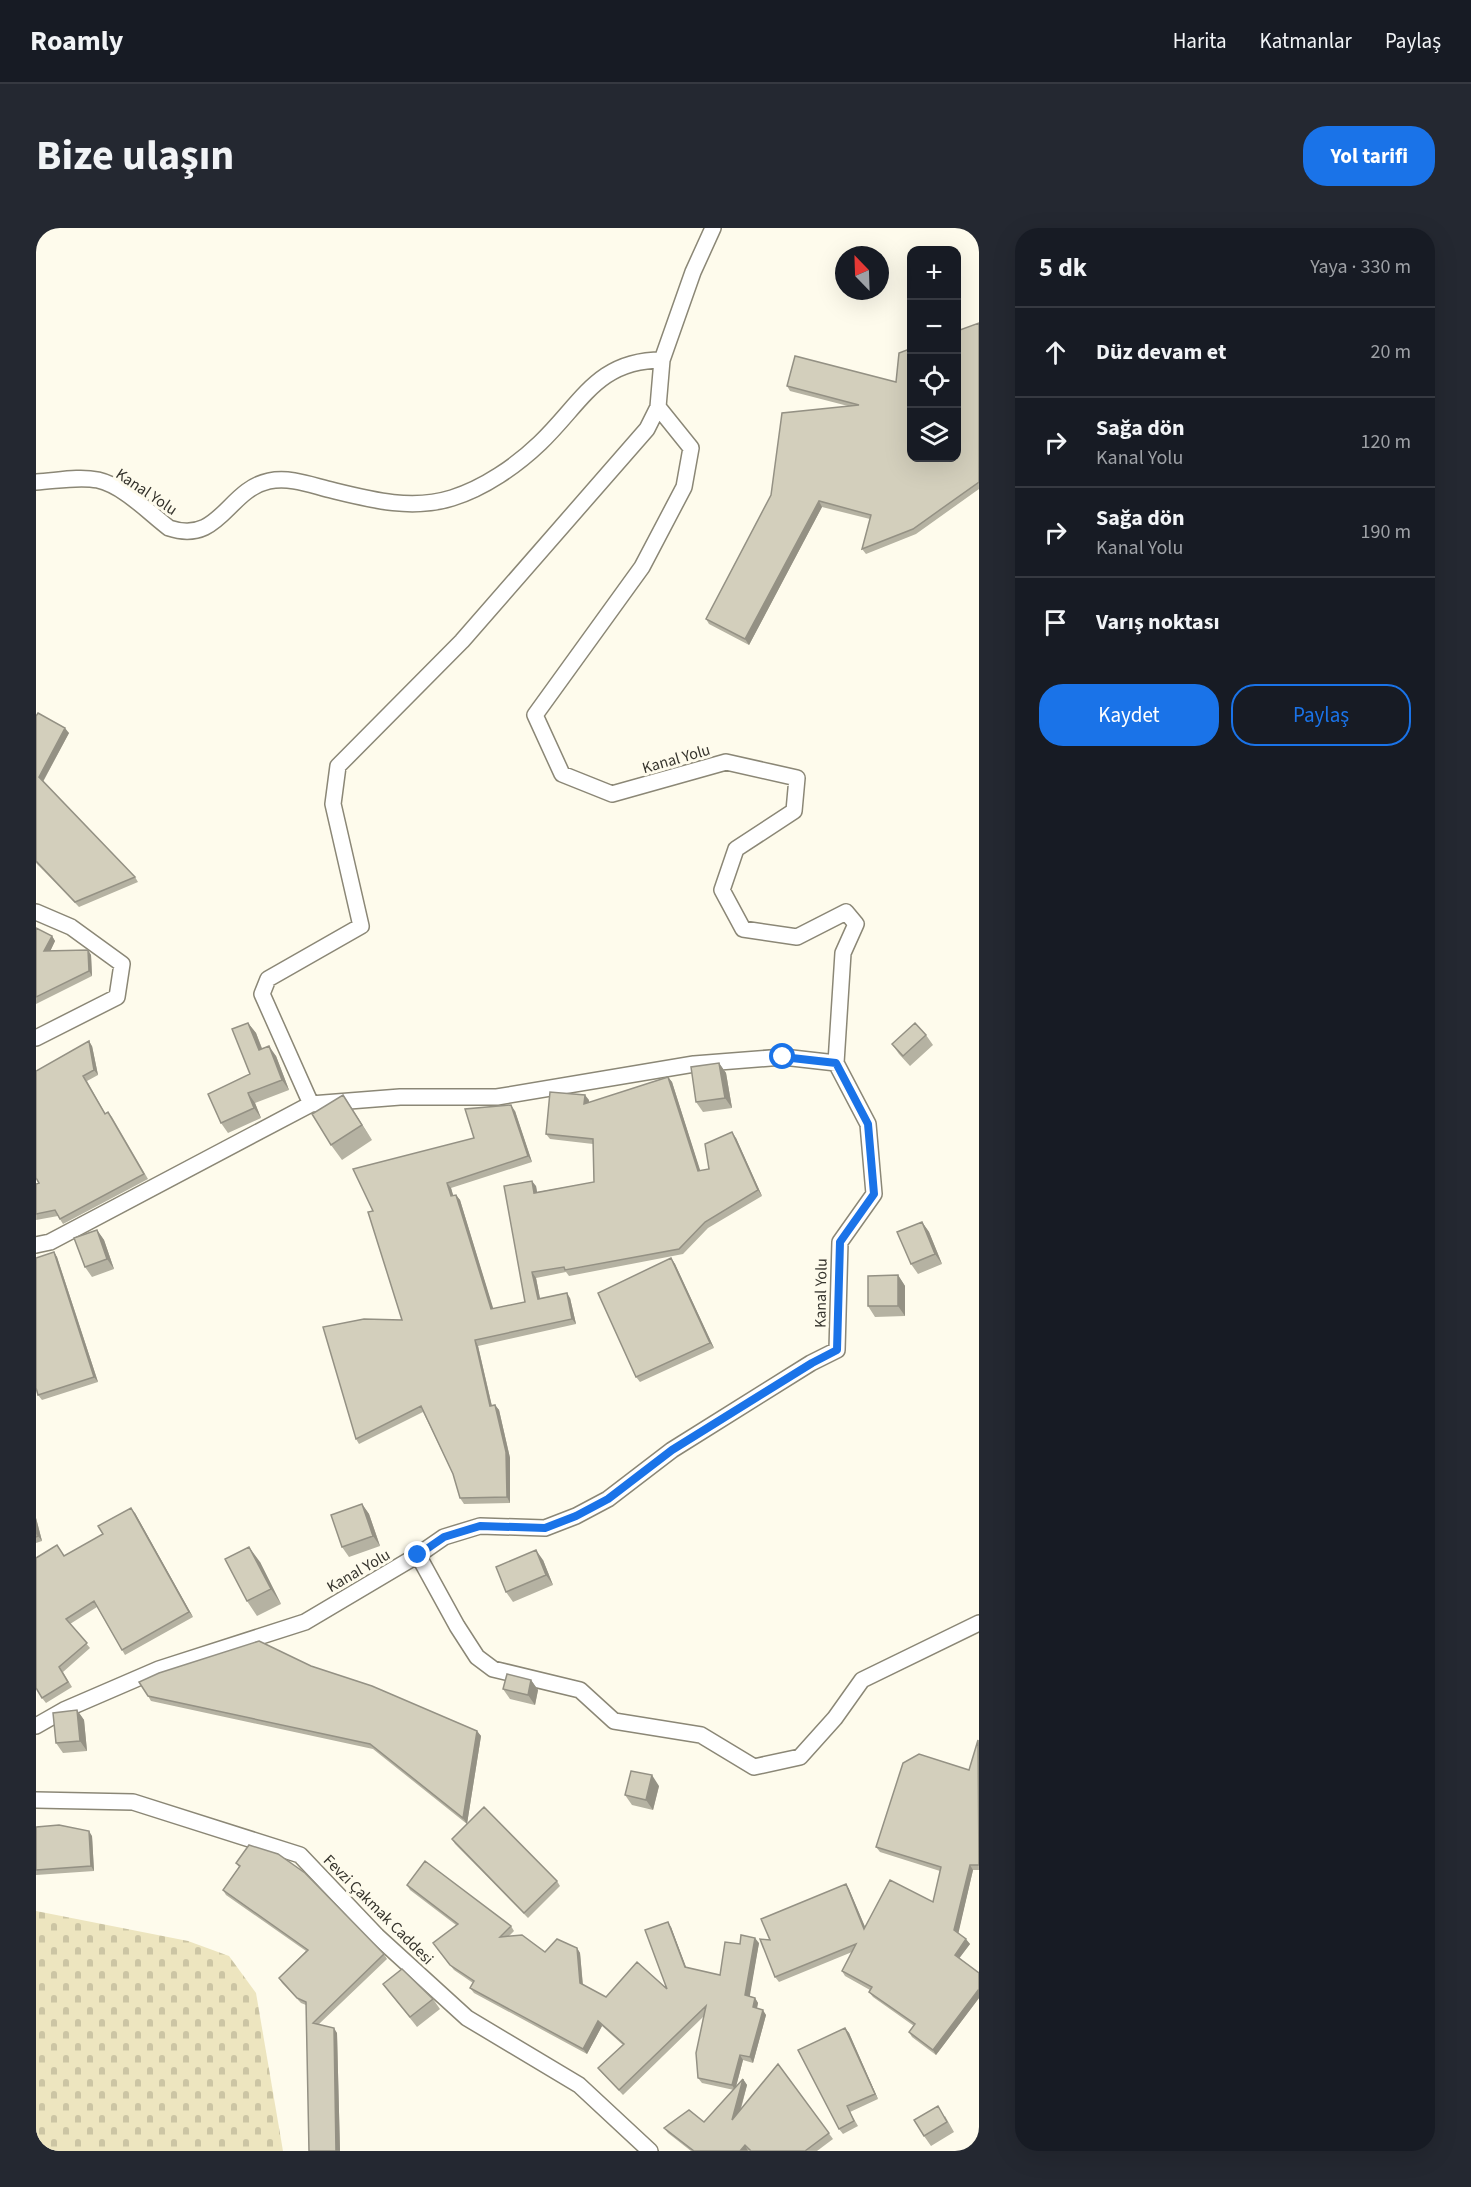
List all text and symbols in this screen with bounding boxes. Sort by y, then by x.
text: Roamly [30,21,123,61]
text: Harita [1173,26,1227,56]
text: Katmanlar [1260,26,1352,56]
text: Paylaş [1385,26,1441,56]
text: Bize ulaşın [36,126,234,186]
button: Yol tarifi [1303,126,1435,186]
north arrow [835,246,889,300]
map controls [907,246,961,462]
button: + [907,246,961,300]
text: 5 dk [1039,249,1087,286]
text: Yaya · 330 m [1310,253,1411,281]
button: − [907,300,961,354]
icon: ahead [1039,336,1072,369]
text: Düz devam et [1096,336,1226,368]
text: 20 m [1371,338,1411,366]
button: locate [907,354,961,408]
button: layers [907,408,961,462]
text: Sağa dön [1096,412,1185,444]
icon: right [1039,426,1072,459]
text: 120 m [1361,428,1411,456]
text: Kanal Yolu [1096,444,1183,472]
street label: Kanal Yolu [111,463,182,520]
text: Sağa dön [1096,502,1185,534]
icon: right [1039,516,1072,549]
text: 190 m [1361,518,1411,546]
text: Kanal Yolu [1096,534,1183,562]
icon: arrive [1039,606,1072,639]
text: Varış noktası [1096,606,1220,638]
button: Kaydet [1039,684,1219,746]
button: Paylaş [1231,684,1411,746]
street label: Kanal Yolu [640,739,713,779]
route start [769,1043,795,1069]
street label: Kanal Yolu [809,1258,833,1328]
route end [404,1541,430,1567]
street label: Kanal Yolu [323,1544,394,1598]
street label: Fevzi Çakmak Caddesi [318,1850,438,1970]

